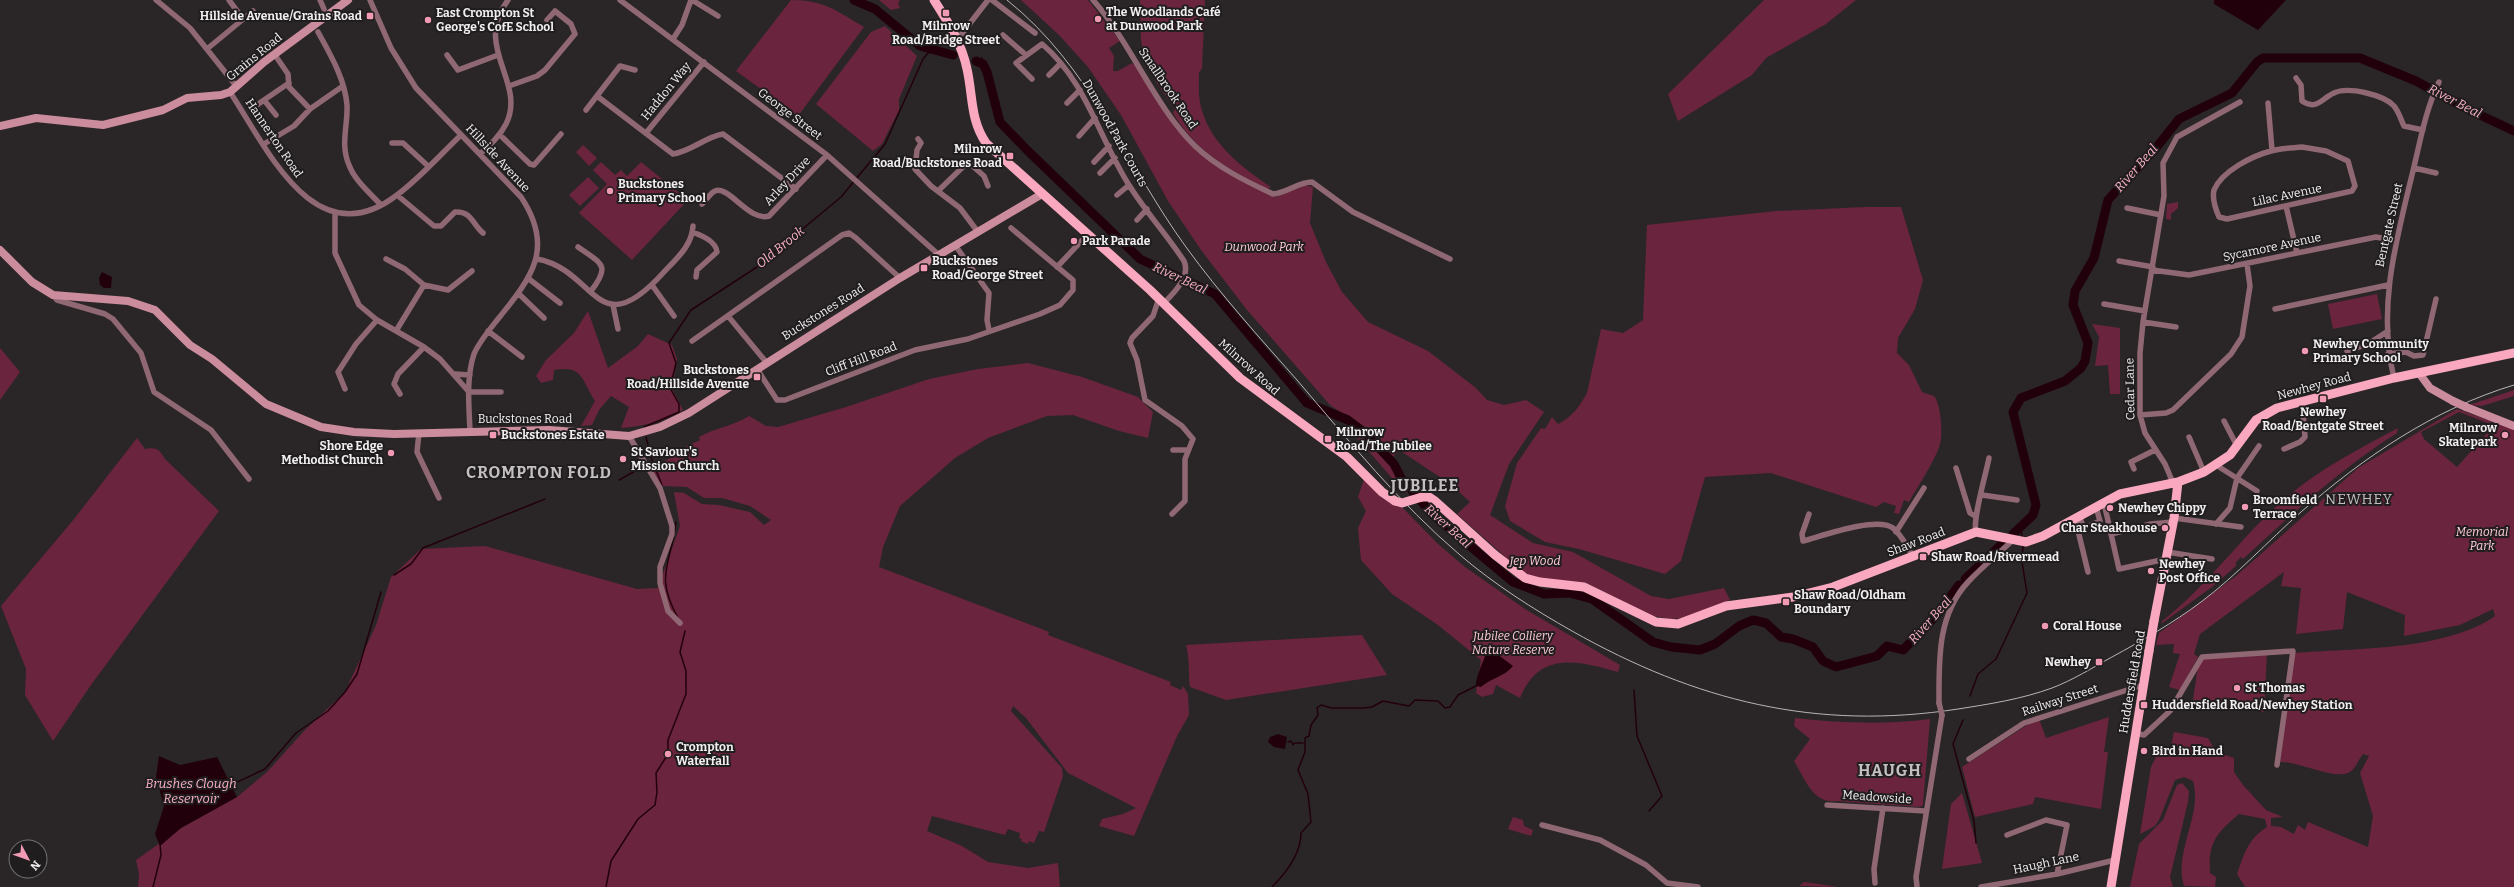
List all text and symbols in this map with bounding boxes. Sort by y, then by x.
place label: The Woodlands Café at Dunwood Park [1106,5,1221,33]
place label: East Crompton St George's CofE School [436,6,554,34]
marker: Milnrow Road/Bridge Street [941,8,951,18]
place label: Hillside Avenue/Grains Road [200,9,363,23]
marker: Hillside Avenue/Grains Road [365,11,375,21]
marker: The Woodlands Café at Dunwood Park [1093,14,1103,24]
marker: East Crompton St George's CofE School [423,15,433,25]
place label: Milnrow Road/Bridge Street [892,19,1000,47]
street label: Grains Road [223,30,285,84]
street label: Smallbrook Road [1136,45,1200,131]
street label: Haddon Way [638,59,694,123]
street label: Dunwood Park Courts [1080,77,1150,189]
water label: River Beal [2426,81,2485,121]
street label: George Street [755,85,825,143]
street label: Hannerton Road [242,96,306,180]
street label: Hillside Avenue [463,121,533,195]
water label: River Beal [2111,141,2161,195]
place label: Milnrow Road/Buckstones Road [872,142,1003,170]
marker: Milnrow Road/Buckstones Road [1005,151,1015,161]
street label: Arley Drive [761,154,813,208]
place label: Buckstones Primary School [618,177,706,205]
street label: Lilac Avenue [2251,181,2323,209]
street label: Bentgate Street [2372,181,2406,269]
marker: Buckstones Primary School [605,186,615,196]
water label: Old Brook [753,222,808,271]
street label: Sycamore Avenue [2222,230,2322,264]
place label: Park Parade [1082,234,1151,248]
marker: Park Parade [1069,236,1079,246]
park label: Dunwood Park [1224,240,1304,254]
place label: Buckstones Road/George Street [932,254,1043,282]
water label: River Beal [1151,259,1210,297]
marker: Buckstones Road/George Street [919,263,929,273]
street label: Buckstones Road [779,281,867,343]
street label: Milnrow Road [1216,336,1282,398]
place label: Newhey Community Primary School [2313,337,2429,365]
street label: Cliff Hill Road [823,339,899,379]
marker: Newhey Community Primary School [2300,346,2310,356]
street label: Cedar Lane [2122,358,2138,420]
place label: Buckstones Road/Hillside Avenue [627,363,749,391]
street label: Newhey Road [2276,369,2352,403]
marker: Buckstones Road/Hillside Avenue [752,372,762,382]
marker: Newhey Road/Bentgate Street [2318,394,2328,404]
place label: Newhey Road/Bentgate Street [2262,405,2384,433]
street label: Buckstones Road [478,412,572,426]
place label: Milnrow Skatepark [2438,421,2498,449]
place label: Milnrow Road/The Jubilee [1336,425,1432,453]
place label: Buckstones Estate [501,428,605,442]
marker: Buckstones Estate [488,430,498,440]
marker: Milnrow Skatepark [2500,430,2510,440]
marker: Milnrow Road/The Jubilee [1323,434,1333,444]
place label: Shore Edge Methodist Church [281,439,383,467]
place label: St Saviour's Mission Church [631,445,720,473]
marker: Shore Edge Methodist Church [386,448,396,458]
marker: St Saviour's Mission Church [618,454,628,464]
district label: CROMPTON FOLD [466,463,612,482]
district label: JUBILEE [1390,476,1459,495]
district label: NEWHEY [2325,491,2393,508]
place label: Broomfield Terrace [2253,493,2318,521]
water label: River Beal [1421,501,1475,551]
place label: Newhey Chippy [2118,501,2207,515]
marker: Broomfield Terrace [2240,502,2250,512]
marker: Newhey Chippy [2105,503,2115,513]
place label: Char Steakhouse [2061,521,2157,535]
marker: Char Steakhouse [2160,523,2170,533]
street label: Shaw Road [1885,525,1947,559]
park label: Memorial Park [2456,525,2508,553]
place label: Shaw Road/Rivermead [1931,550,2060,564]
marker: Shaw Road/Rivermead [1918,552,1928,562]
park label: Jep Wood [1509,554,1561,568]
place label: Newhey Post Office [2159,557,2220,585]
marker: Newhey Post Office [2146,566,2156,576]
place label: Shaw Road/Oldham Boundary [1794,588,1906,616]
water label: River Beal [1905,593,1955,647]
marker: Shaw Road/Oldham Boundary [1781,597,1791,607]
place label: Coral House [2053,619,2122,633]
marker: Coral House [2040,621,2050,631]
park label: Jubilee Colliery Nature Reserve [1472,629,1554,657]
street label: Huddersfield Road [2116,629,2148,735]
place label: Newhey [2045,655,2091,669]
marker: Newhey [2094,657,2104,667]
street label: Railway Street [2020,681,2100,719]
place label: St Thomas [2245,681,2305,695]
marker: St Thomas [2232,683,2242,693]
place label: Huddersfield Road/Newhey Station [2152,698,2353,712]
marker: Huddersfield Road/Newhey Station [2139,700,2149,710]
place label: Crompton Waterfall [676,740,734,768]
place label: Bird in Hand [2152,744,2224,758]
marker: Bird in Hand [2139,746,2149,756]
marker: Crompton Waterfall [663,749,673,759]
district label: HAUGH [1858,761,1922,780]
water label: Brushes Clough Reservoir [145,776,237,806]
street label: Meadowside [1842,788,1912,806]
north arrow [8,839,48,879]
street label: Haugh Lane [2012,849,2080,877]
text: N [27,858,43,873]

